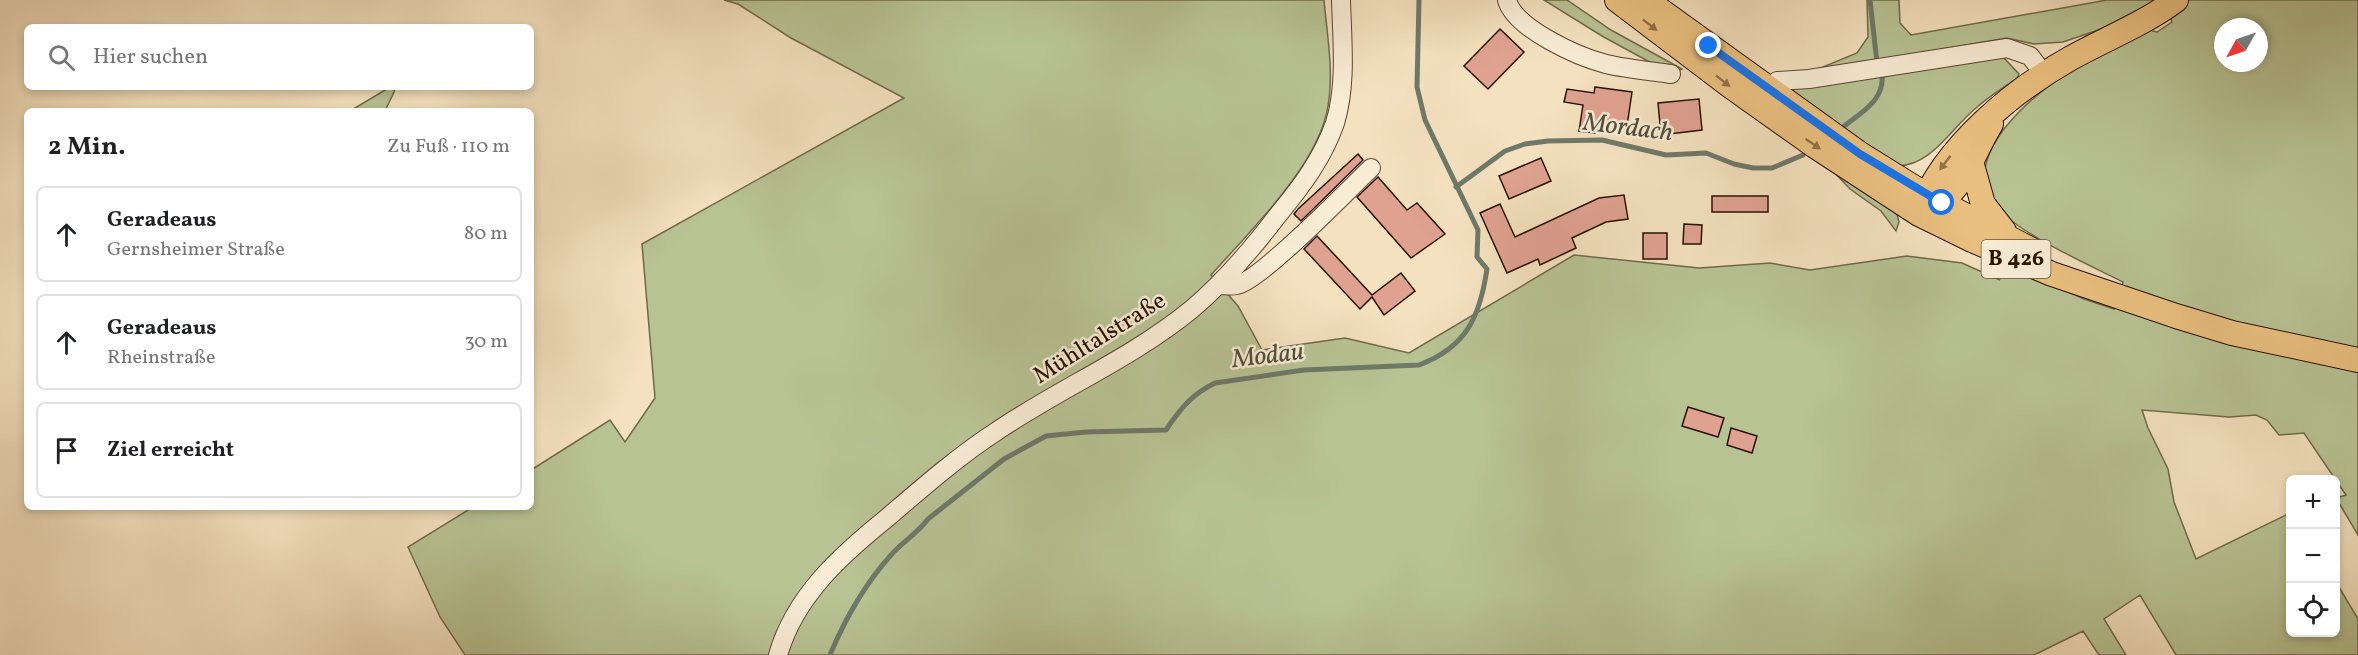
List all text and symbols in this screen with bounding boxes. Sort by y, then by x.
one-way arrow [1642,18,1658,31]
north arrow [2214,18,2268,72]
search box [24,24,534,90]
route end [1695,32,1721,58]
icon: search [45,41,78,74]
text: Hier suchen [93,42,208,73]
one-way arrow [1715,74,1731,87]
water label: Mordach [1580,105,1675,151]
text: 2 Min. [48,129,126,165]
text: Zu Fuß · 110 m [387,133,510,161]
one-way arrow [1804,138,1820,150]
one-way arrow [1939,155,1952,171]
route start [1928,189,1954,215]
text: Geradeaus [107,205,217,236]
icon: ahead [50,218,83,251]
text: 80 m [464,220,508,248]
text: Gernsheimer Straße [107,236,285,264]
road number: B 426 [1982,240,2050,278]
street label: Mühltalstraße [1027,285,1173,393]
text: Geradeaus [107,313,217,344]
icon: ahead [50,326,83,359]
text: 30 m [464,328,508,356]
water label: Modau [1229,334,1306,378]
text: Rheinstraße [107,344,215,372]
icon: arrive [50,434,83,467]
text: Ziel erreicht [107,435,234,466]
map controls [2286,475,2340,637]
button: + [2286,475,2340,529]
button: − [2286,529,2340,583]
button: locate [2286,583,2340,637]

